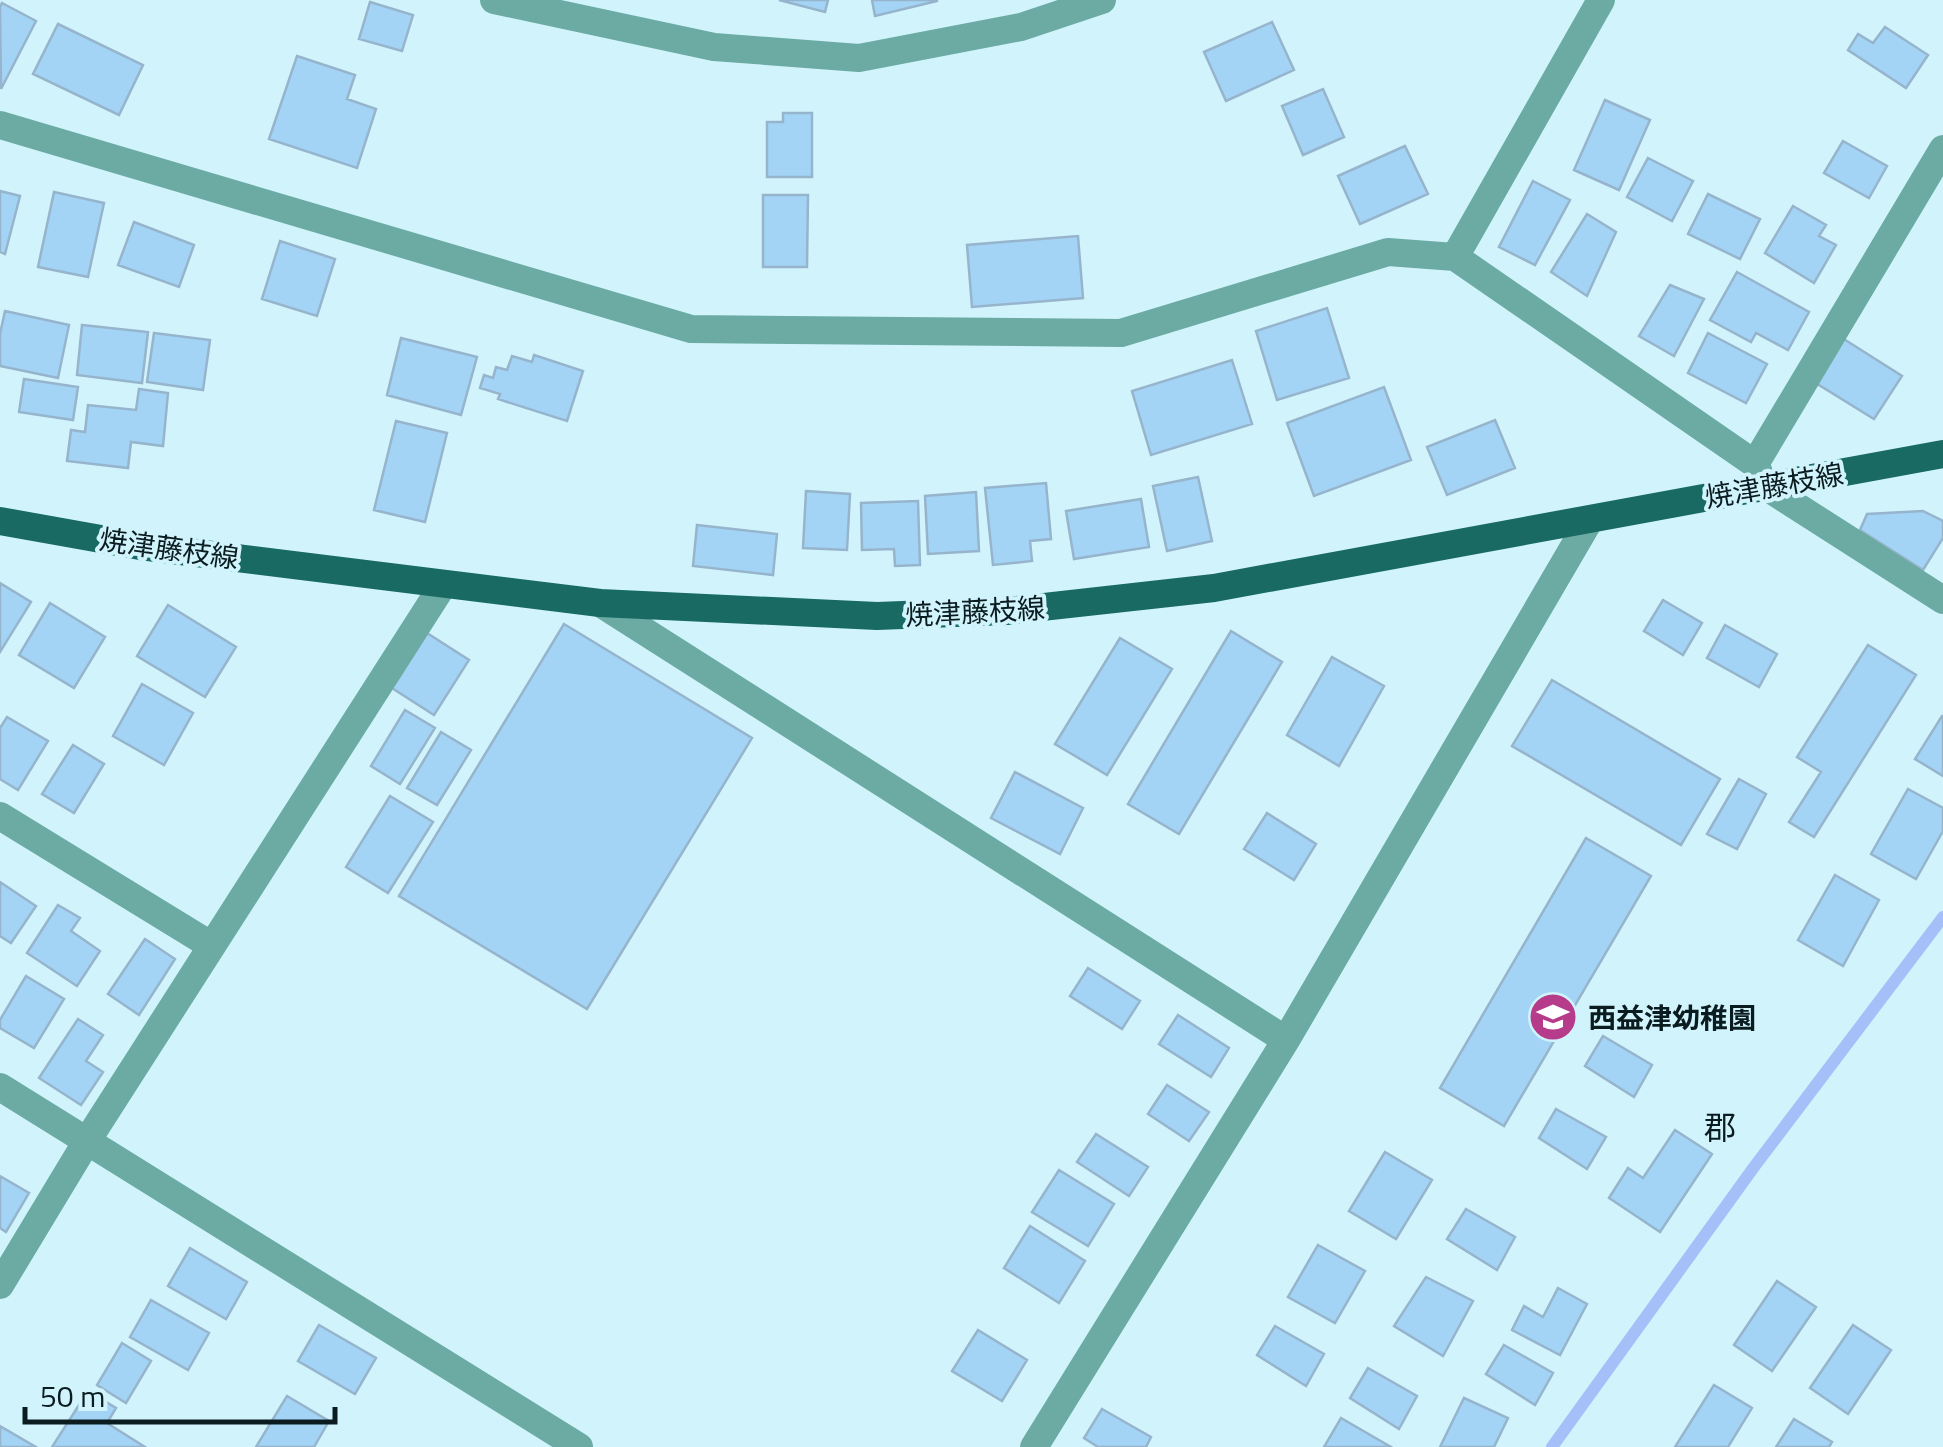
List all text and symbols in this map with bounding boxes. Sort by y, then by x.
street label: 焼津藤枝線 [1701,452,1847,518]
street label: 焼津藤枝線 [97,517,241,579]
street label: 焼津藤枝線 [904,586,1046,636]
school or university icon: 西益津幼稚園 [1527,991,1579,1043]
place label: 西益津幼稚園 [1588,996,1756,1039]
district label: 郡 [1704,1103,1736,1151]
scale bar [25,1362,335,1424]
text: 50 m [40,1373,105,1419]

